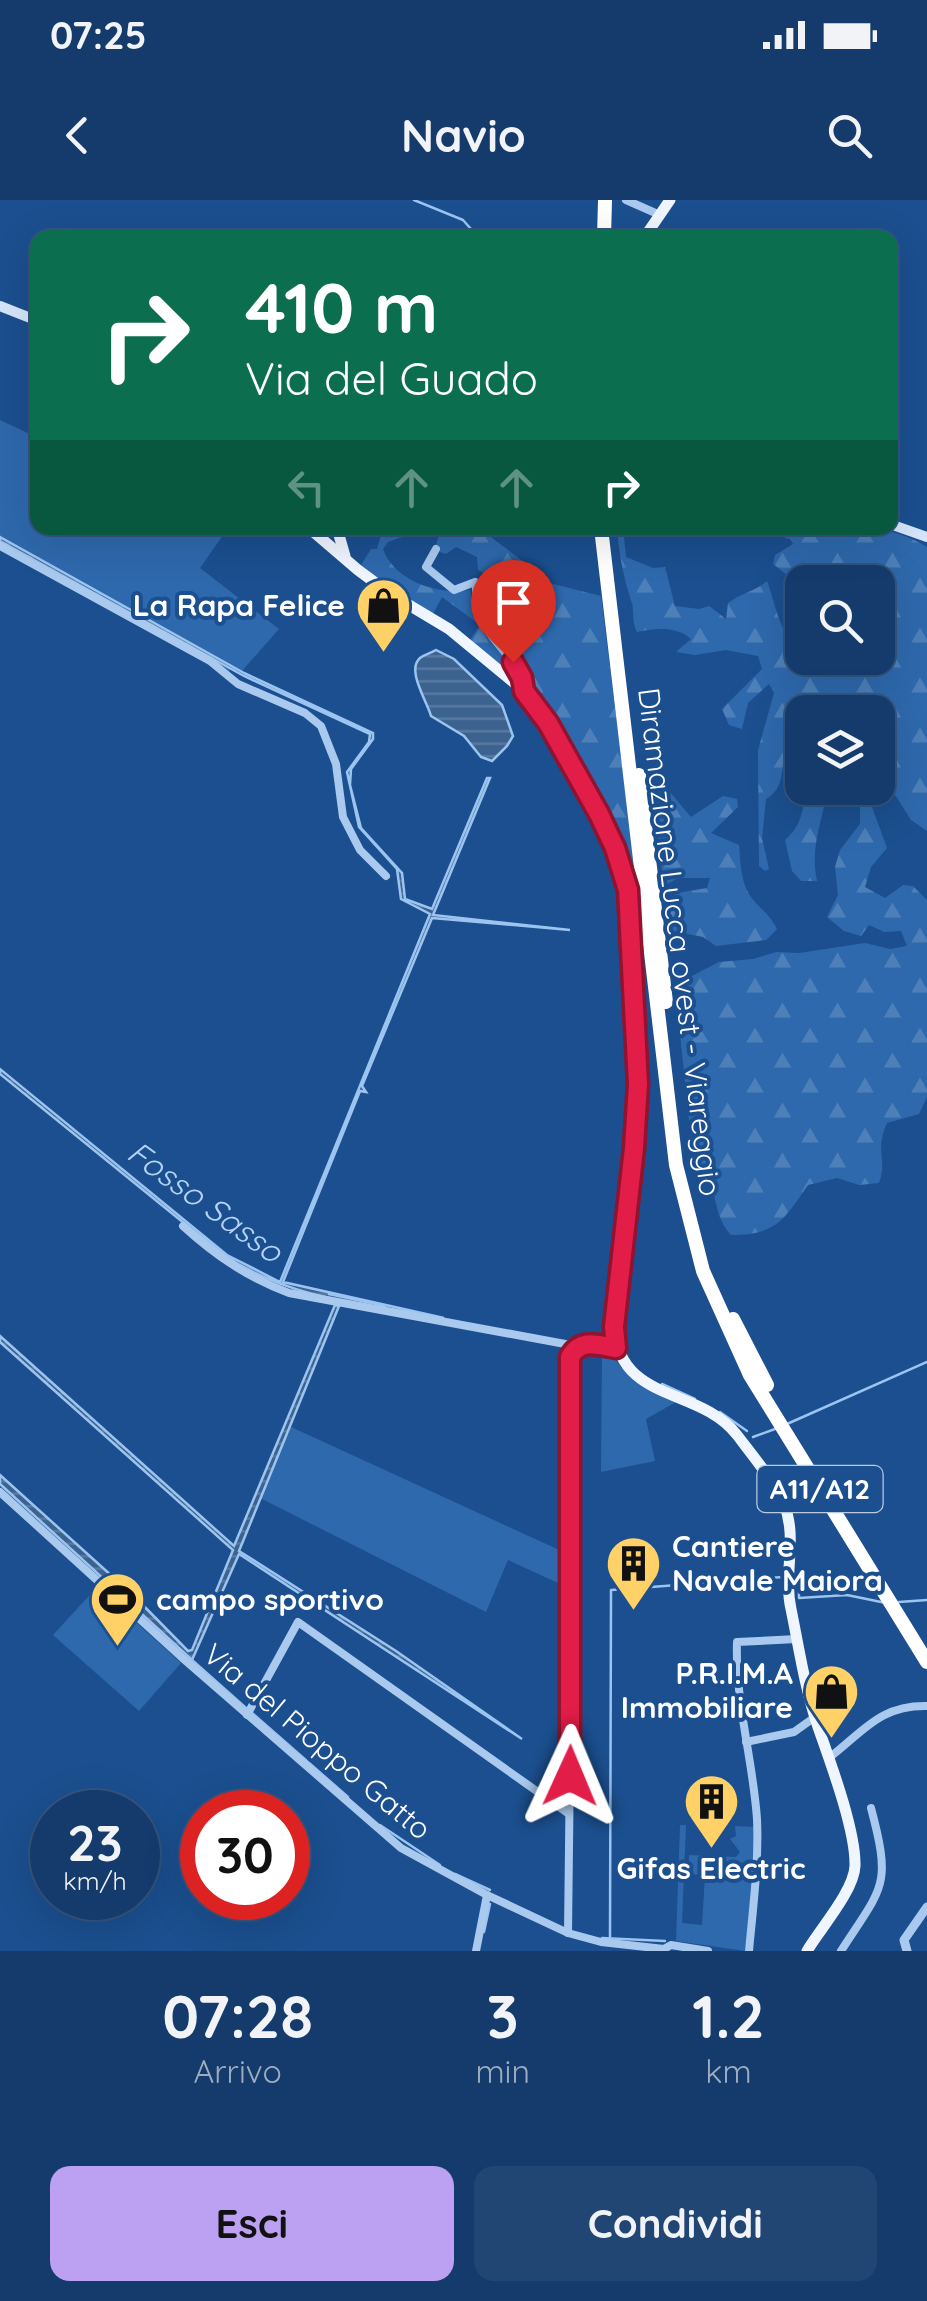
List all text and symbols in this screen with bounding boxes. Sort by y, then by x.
text: 07:25 [50,11,147,59]
text: Navio [401,107,526,163]
icon: back [50,108,105,163]
icon: search [822,108,877,163]
text: 410 m [245,263,438,351]
icon: right [80,270,210,400]
text: Via del Guado [245,350,538,406]
icon: left [279,460,334,515]
icon: ahead [384,460,439,515]
icon: ahead [489,460,544,515]
icon: right [594,460,649,515]
pin [471,560,556,663]
map controls [785,565,895,805]
button: search [785,565,895,675]
icon: arrive [486,575,541,630]
shop icon: La Rapa Felice [354,576,414,655]
place label: La Rapa Felice [133,586,345,624]
street label: Diramazione Lucca ovest - Viareggio [630,685,730,1198]
button: layers [785,695,895,805]
water label: Fosso Sasso [120,1132,292,1272]
road number: A11/A12 [758,1466,882,1512]
place label: Cantiere Navale Maiora [672,1527,883,1599]
building icon: Cantiere Navale Maiora [603,1534,663,1613]
sports icon: campo sportivo [87,1570,147,1649]
place label: campo sportivo [156,1580,384,1618]
street label: Via del Pioppo Gatto [196,1635,439,1848]
place label: P.R.I.M.A Immobiliare [621,1654,793,1726]
shop icon: P.R.I.M.A Immobiliare [802,1661,862,1740]
position arrow [518,1724,622,1828]
building icon: Gifas Electric [681,1771,741,1850]
speed limit sign: 30 [180,1790,310,1920]
text: 23 [67,1811,123,1874]
place label: Gifas Electric [617,1849,806,1887]
text: km/h [63,1865,127,1896]
text: 07:28 [162,1978,313,2053]
text: 3 [487,1978,519,2053]
text: 1.2 [692,1978,765,2053]
text: Arrivo [194,2051,282,2091]
text: min [475,2051,530,2091]
text: km [705,2051,752,2091]
button: Esci [50,2166,454,2281]
button: Condividi [474,2166,877,2281]

